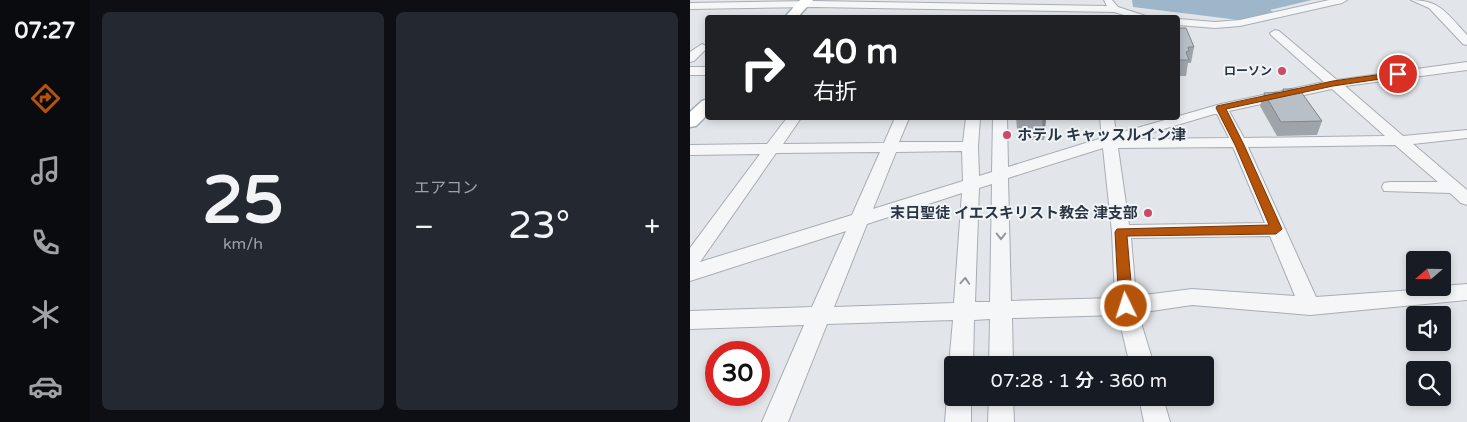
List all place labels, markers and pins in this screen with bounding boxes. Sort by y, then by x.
pin [1377,53,1419,95]
place label: ローソン [1224,64,1272,78]
marker: ローソン [1276,65,1288,77]
place label: ホテル キャッスルイン津 [1017,126,1186,144]
marker: ホテル キャッスルイン津 [1001,129,1013,141]
place label: 末日聖徒 イエスキリスト教会 津支部 [890,204,1138,222]
marker: 末日聖徒 イエスキリスト教会 津支部 [1142,207,1154,219]

